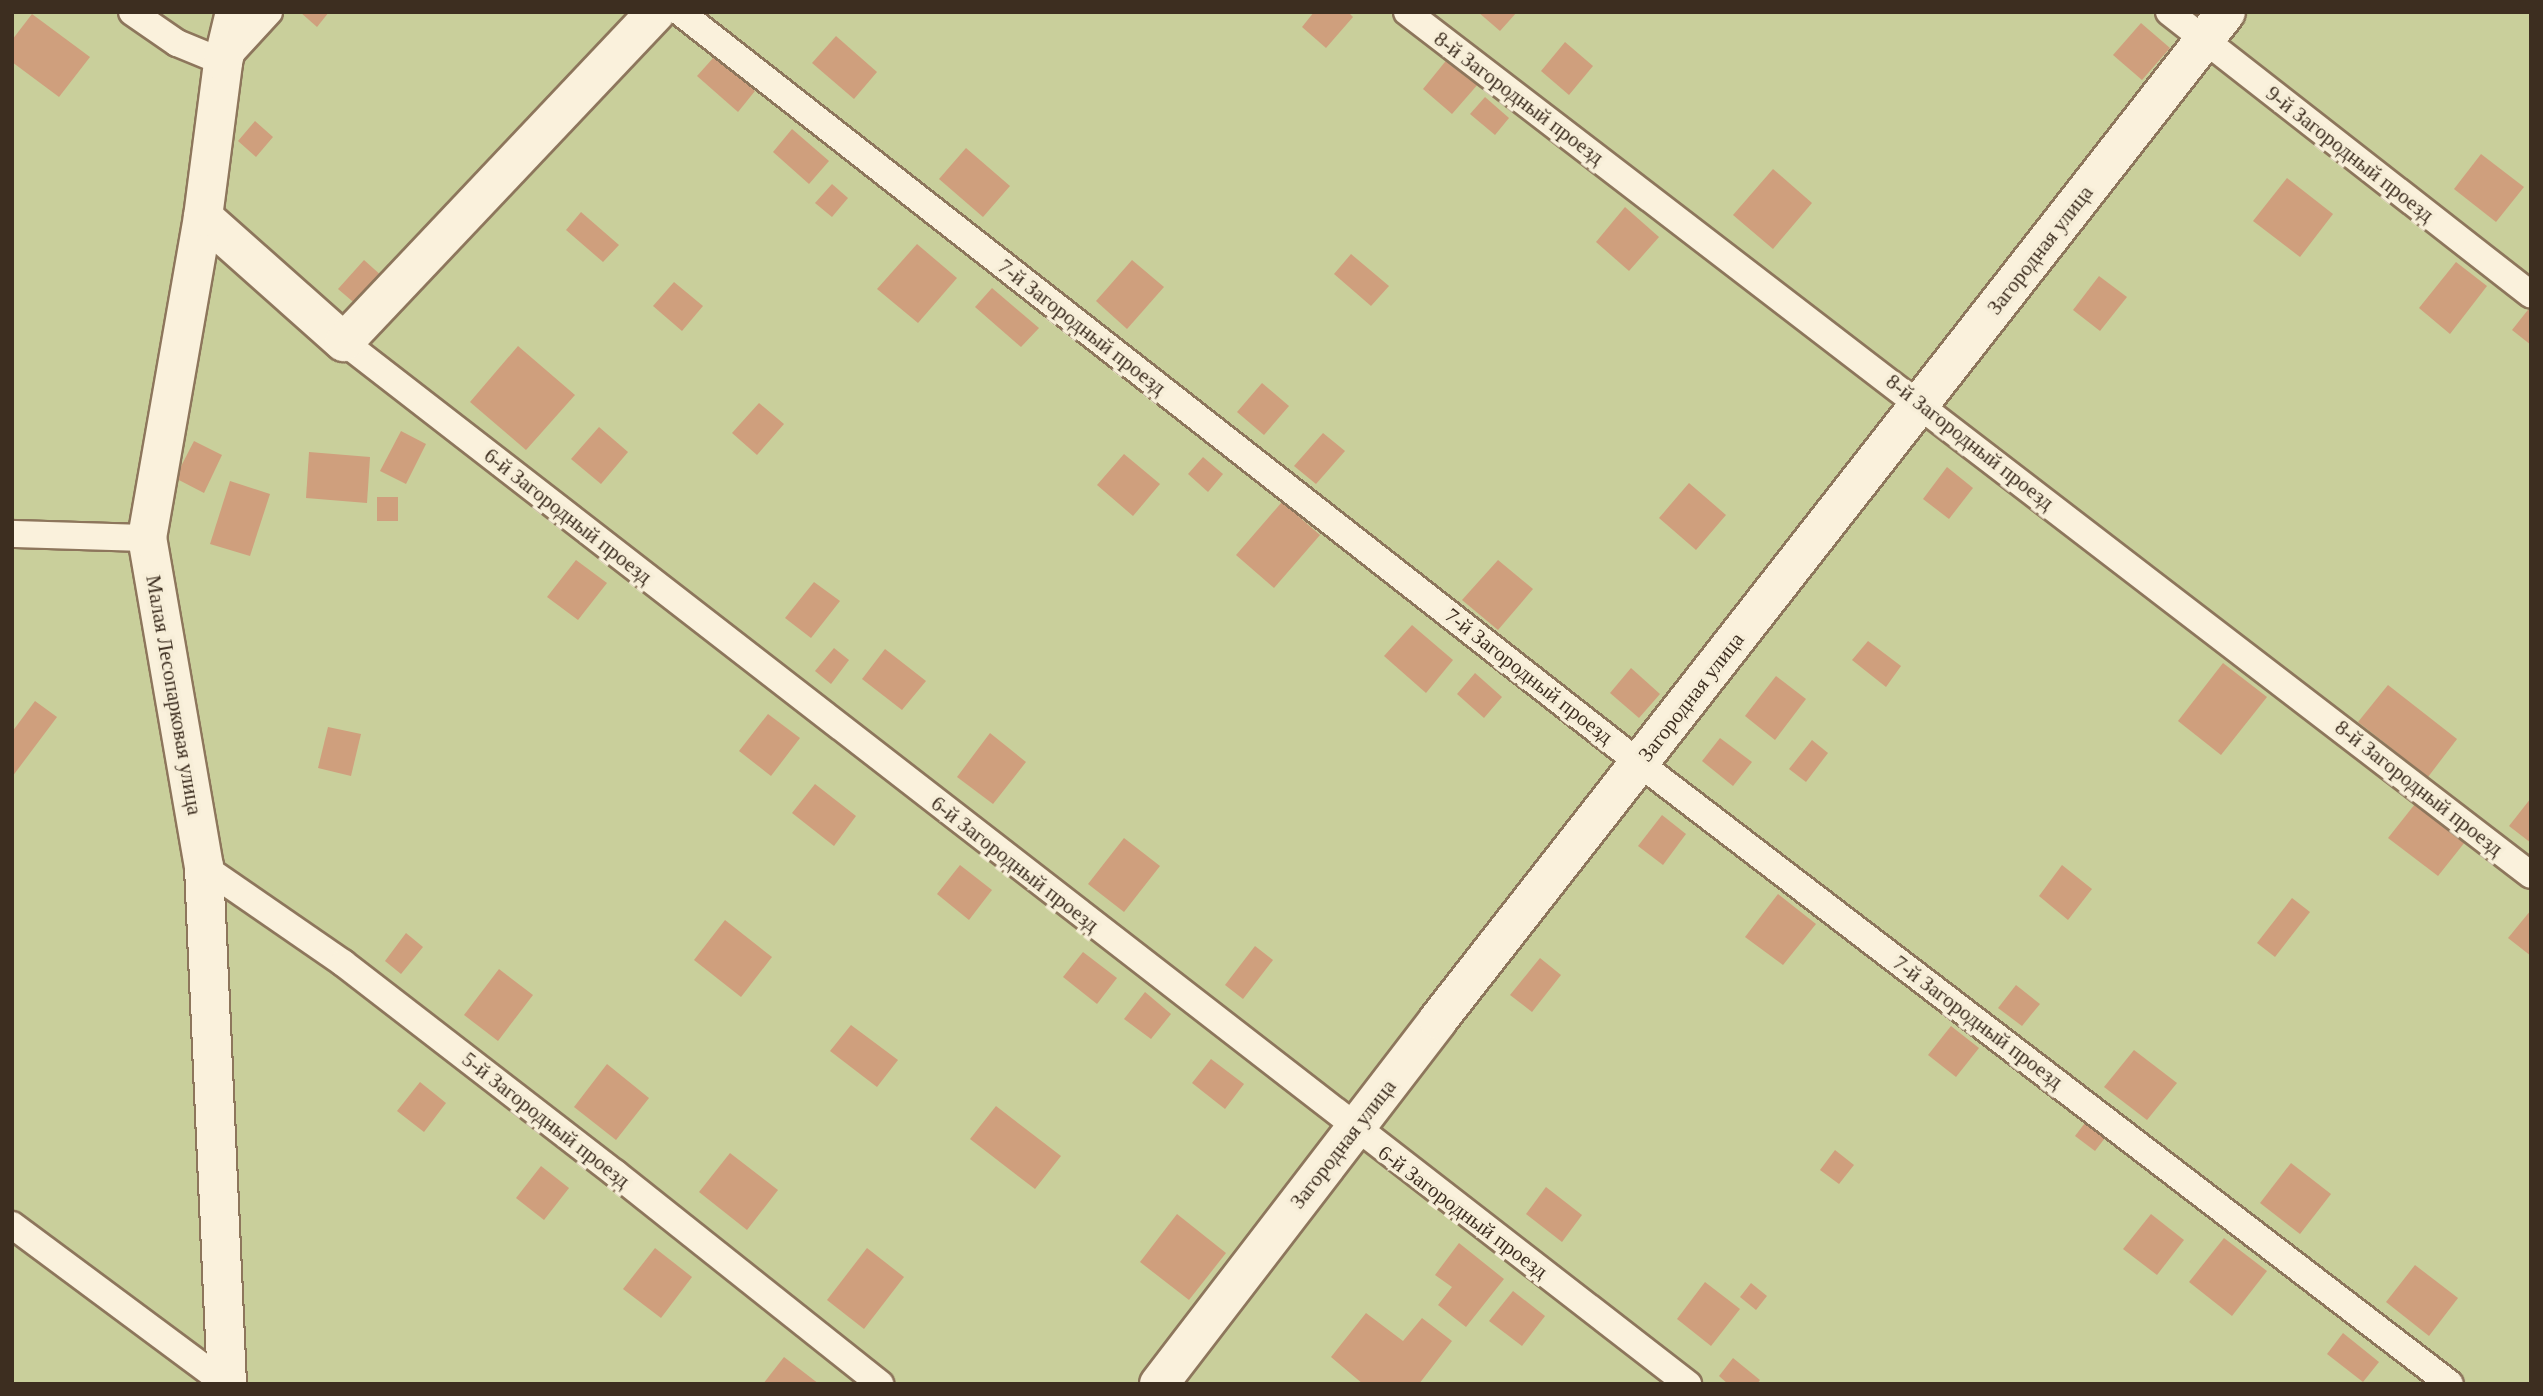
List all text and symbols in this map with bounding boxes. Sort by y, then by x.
street label: 8-й Загородный проезд [1429,26,1609,170]
street label: 9-й Загородный проезд [2261,81,2439,227]
street label: Загородная улица [1982,180,2098,320]
street label: 7-й Загородный проезд [993,254,1171,400]
street label: 8-й Загородный проезд [1881,369,2059,515]
street label: 6-й Загородный проезд [479,443,657,589]
street label: Малая Лесопарковая улица [140,573,208,817]
street label: 7-й Загородный проезд [1440,603,1618,749]
street label: Загородная улица [1633,627,1749,767]
street label: 8-й Загородный проезд [2330,715,2508,861]
street label: 6-й Загородный проезд [926,791,1104,937]
street label: 7-й Загородный проезд [1888,950,2068,1094]
street label: 5-й Загородный проезд [457,1047,635,1193]
street label: Загородная улица [1285,1074,1401,1214]
street label: 6-й Загородный проезд [1373,1140,1553,1284]

